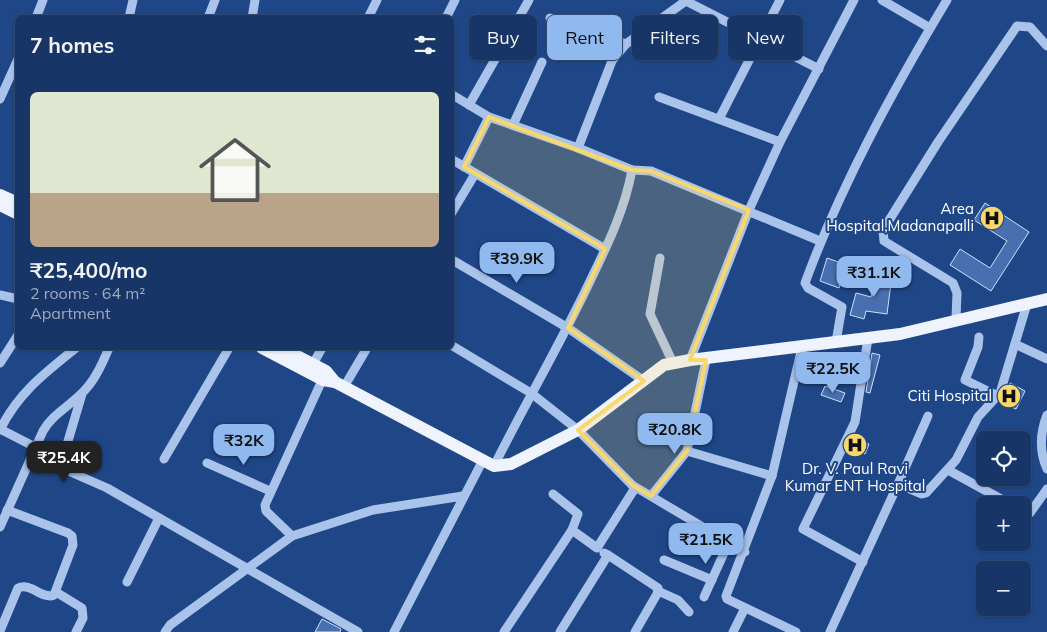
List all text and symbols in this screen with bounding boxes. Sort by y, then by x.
chip: Buy [469,15,537,60]
chip: Rent [547,15,622,60]
chip: Filters [632,15,718,60]
chip: New [728,15,803,60]
icon: filters [411,31,439,59]
text: 7 homes [30,32,114,58]
icon: home [190,125,280,215]
place label: Area Hospital,Madanapalli [826,199,974,235]
hospital icon: Area Hospital,Madanapalli [979,205,1005,231]
pin: ₹39.9K [476,242,558,284]
text: ₹39.9K [490,248,544,268]
pin: ₹31.1K [833,256,915,298]
text: ₹25,400/mo [30,257,148,283]
text: ₹31.1K [847,262,901,282]
text: 2 rooms · 64 m² [30,283,145,303]
text: Apartment [30,303,111,323]
pin: ₹22.5K [792,352,874,394]
text: ₹22.5K [806,358,860,378]
hospital icon: Citi Hospital [996,383,1022,409]
place label: Citi Hospital [908,386,992,405]
pin: ₹20.8K [634,412,716,455]
text: ₹20.8K [648,419,702,439]
pin: ₹32K [214,424,274,466]
text: ₹32K [224,430,264,450]
map controls [976,431,1031,616]
button: locate [976,431,1031,486]
hospital icon: Dr. V. Paul Ravi Kumar ENT Hospital [842,432,868,458]
pin: ₹25.4K [23,440,105,483]
text: ₹25.4K [37,447,91,467]
place label: Dr. V. Paul Ravi Kumar ENT Hospital [785,459,925,495]
button: + [976,496,1031,551]
pin: ₹21.5K [665,522,747,565]
text: ₹21.5K [679,529,733,549]
button: − [976,561,1031,616]

